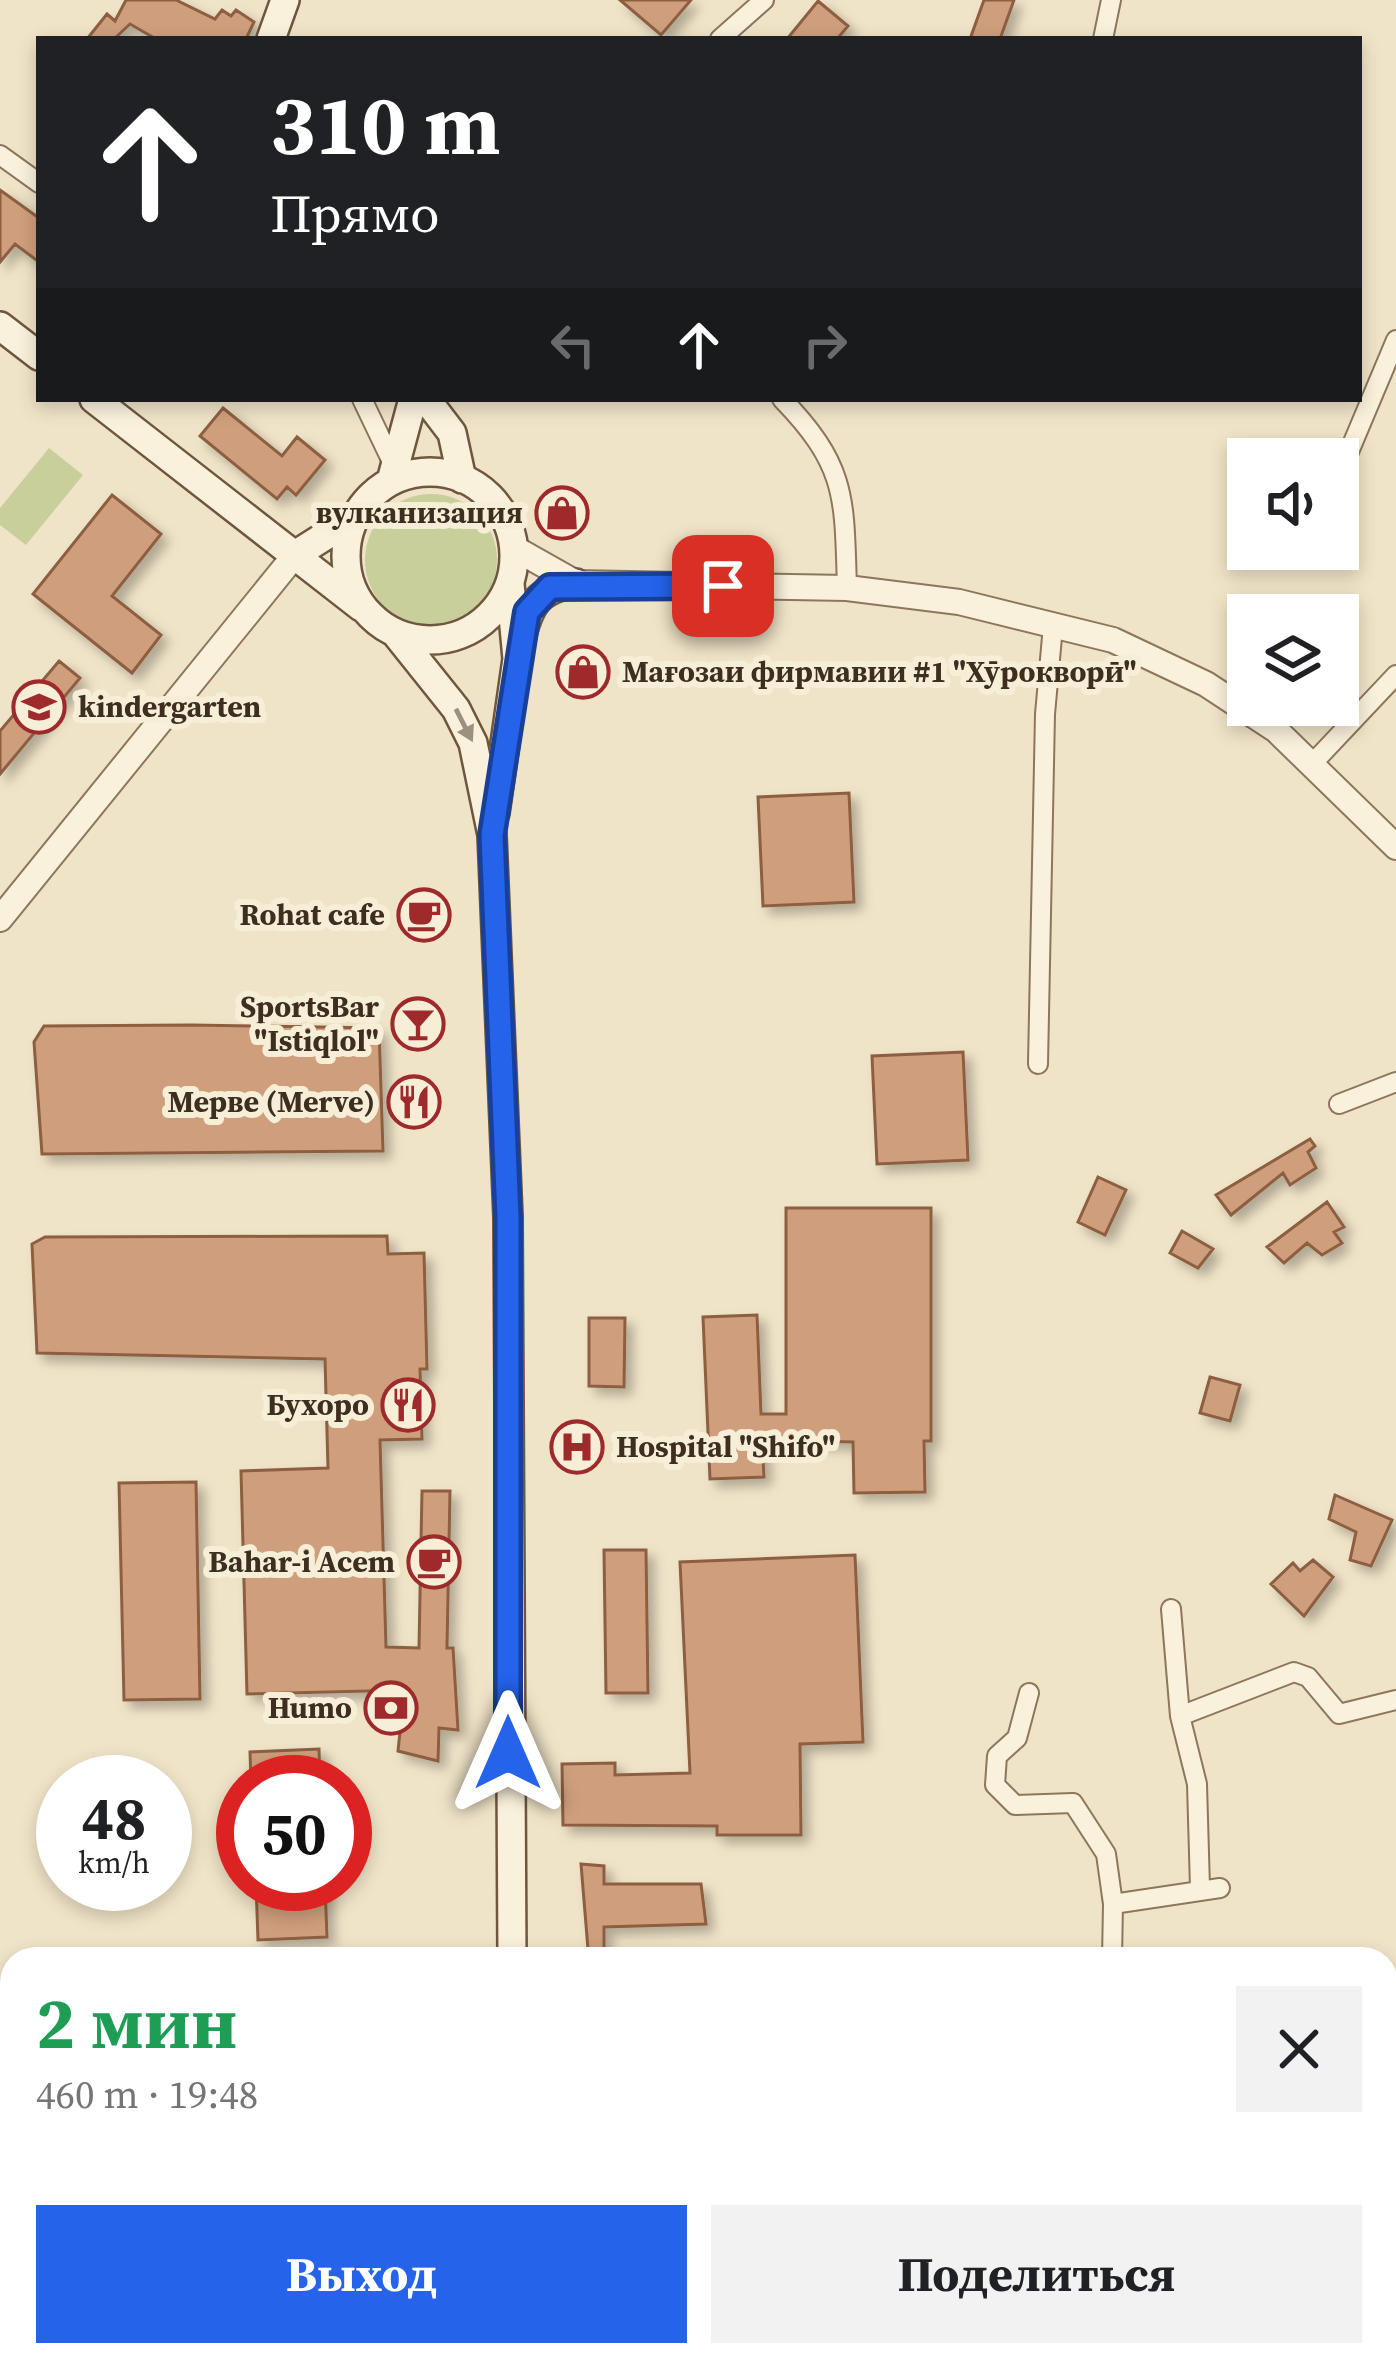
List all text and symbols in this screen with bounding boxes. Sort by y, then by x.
text: 310 m [270,67,501,182]
icon: ahead [72,84,228,240]
text: Прямо [270,176,440,250]
icon: left [540,312,606,378]
icon: ahead [666,312,732,378]
icon: right [792,312,858,378]
map controls [1227,438,1359,726]
button: sound [1227,438,1359,570]
shop icon: вулканизация [534,485,590,541]
place label: вулканизация [316,492,523,533]
pin [672,535,774,637]
icon: arrive [690,553,756,619]
button: layers [1227,594,1359,726]
shop icon: Мағозаи фирмавии #1 "Хӯрокворӣ" [555,644,611,700]
place label: Мағозаи фирмавии #1 "Хӯрокворӣ" [622,651,1137,692]
school or university icon: kindergarten [11,679,67,735]
place label: kindergarten [78,686,261,727]
one-way arrow [454,708,474,742]
cafe icon: Rohat cafe [396,887,452,943]
place label: Rohat cafe [240,894,385,935]
place label: SportsBar "Istiqlol" [240,986,379,1061]
bar icon: SportsBar "Istiqlol" [390,996,446,1052]
restaurant icon: Мерве (Merve) [386,1074,442,1130]
place label: Мерве (Merve) [167,1081,375,1122]
restaurant icon: Бухоро [380,1377,436,1433]
place label: Бухоро [266,1384,369,1425]
hospital icon: Hospital "Shifo" [549,1419,605,1475]
place label: Hospital "Shifo" [616,1426,835,1467]
cafe icon: Bahar-i Acem [406,1534,462,1590]
place label: Bahar-i Acem [208,1541,395,1582]
bank icon: Humo [363,1680,419,1736]
place label: Humo [268,1687,352,1728]
position arrow [445,1690,571,1816]
speed limit sign: 50 [216,1755,372,1911]
text: 48 [81,1777,147,1859]
text: km/h [78,1842,150,1883]
text: 2 мин [36,1973,237,2072]
button: close [1236,1986,1362,2112]
text: 460 m · 19:48 [36,2068,258,2121]
button: Выход [36,2205,687,2343]
button: Поделиться [711,2205,1362,2343]

